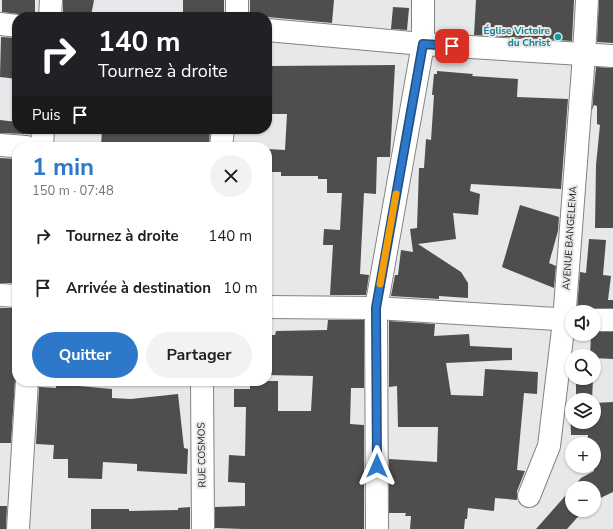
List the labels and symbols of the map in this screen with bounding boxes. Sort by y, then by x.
place label: Église Victoire du Christ [484,24,551,50]
pin [435,29,469,63]
marker: Église Victoire du Christ [553,32,563,42]
street label: AVENUE BANGELEMA [559,185,581,290]
street label: RUE COSMOS [194,422,210,488]
position arrow [356,445,398,487]

